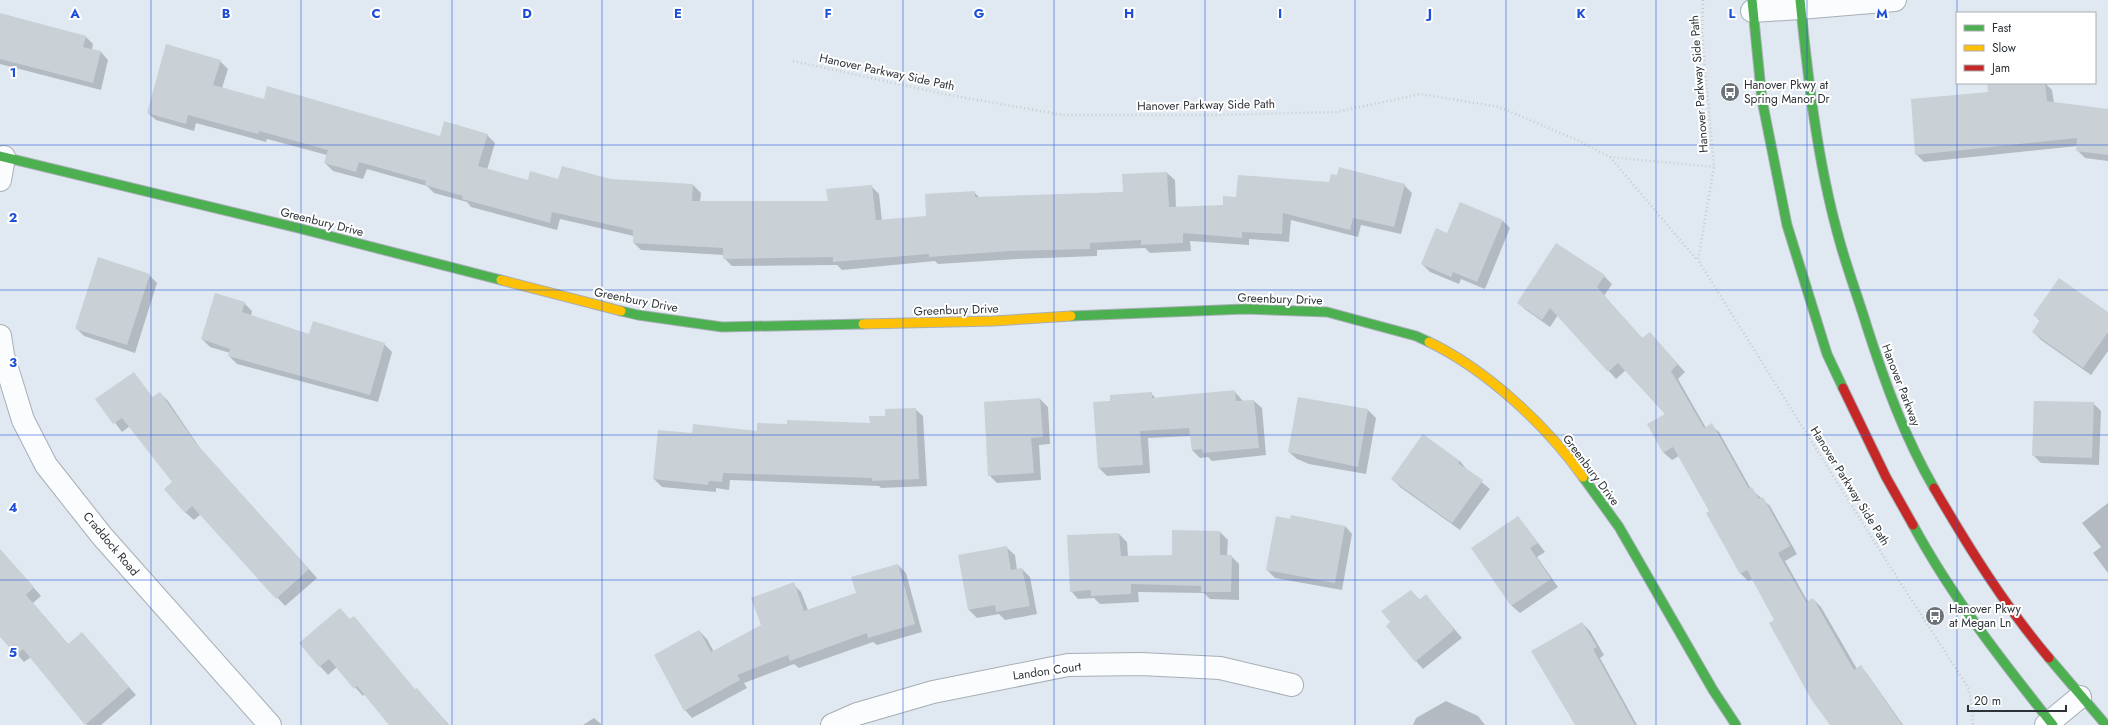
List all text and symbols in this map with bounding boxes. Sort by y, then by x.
text: A [69,4,80,23]
text: B [222,4,231,23]
text: C [371,4,381,23]
text: D [522,4,532,23]
text: E [674,4,682,23]
text: F [824,4,832,23]
text: G [974,4,985,23]
text: H [1124,4,1134,23]
text: I [1278,4,1282,23]
text: J [1425,4,1432,23]
text: K [1576,4,1586,23]
text: L [1729,4,1736,23]
text: M [1876,4,1888,23]
legend [1956,12,2096,84]
street label: Hanover Parkway Side Path [1685,15,1713,153]
text: Fast [1992,19,2011,37]
text: Slow [1992,39,2017,57]
street label: Hanover Parkway Side Path [818,49,956,95]
text: Jam [1990,59,2010,77]
text: 1 [10,63,16,82]
place label: Hanover Pkwy at Spring Manor Dr [1744,76,1831,108]
bus stop icon: Hanover Pkwy at Spring Manor Dr [1719,81,1741,103]
street label: Hanover Parkway Side Path [1137,95,1275,115]
street label: Greenbury Drive [279,203,365,241]
text: 2 [9,208,17,227]
street label: Greenbury Drive [593,283,679,317]
street label: Greenbury Drive [1237,289,1323,309]
street label: Greenbury Drive [913,300,999,320]
street label: Hanover Parkway [1877,341,1925,429]
text: 3 [9,353,17,372]
street label: Hanover Parkway Side Path [1806,423,1894,549]
street label: Greenbury Drive [1558,431,1624,509]
text: 4 [8,498,18,517]
street label: Craddock Road [79,508,143,580]
place label: Hanover Pkwy at Megan Ln [1949,600,2022,632]
bus stop icon: Hanover Pkwy at Megan Ln [1924,605,1946,627]
text: 5 [9,643,17,662]
street label: Landon Court [1012,657,1082,685]
scale bar [1968,687,2066,713]
text: 20 m [1974,692,2001,710]

